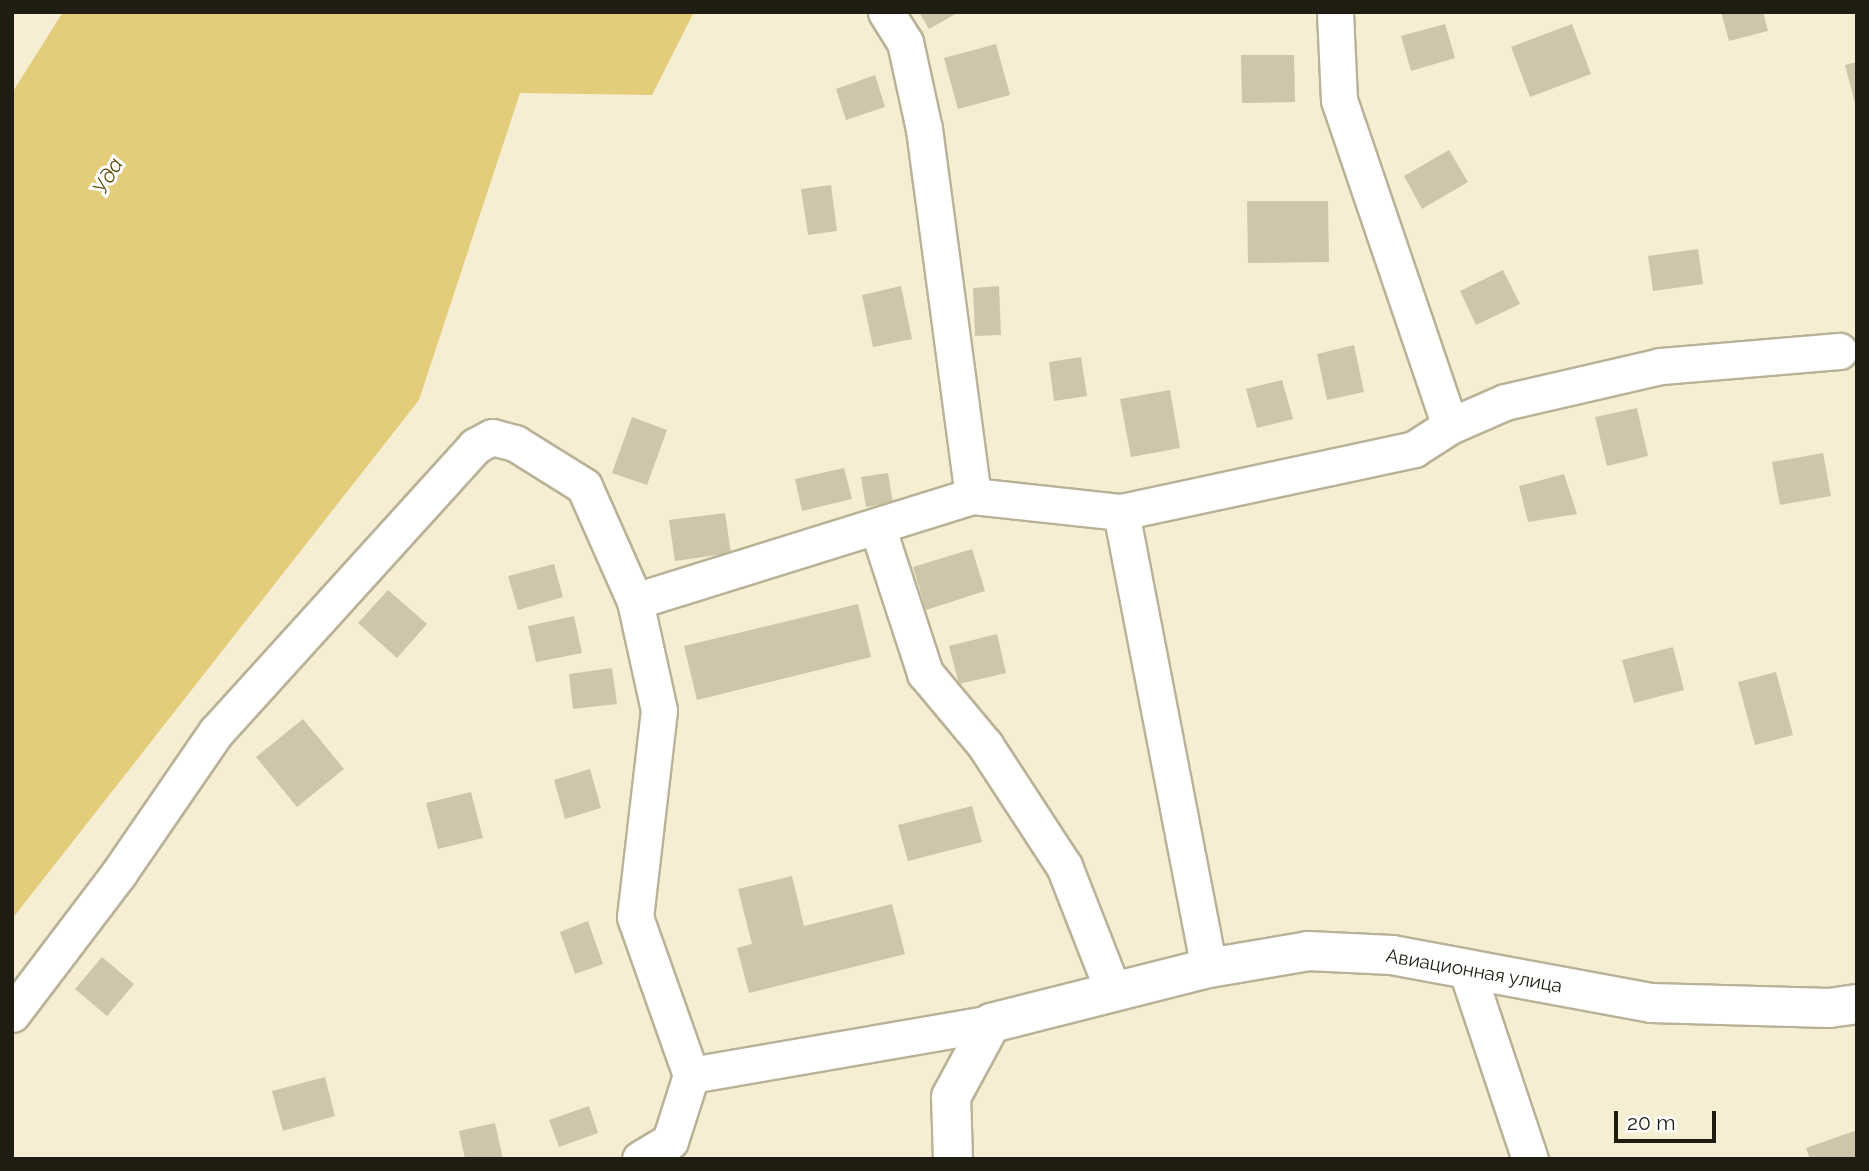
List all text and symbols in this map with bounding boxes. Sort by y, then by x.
water label: Уда [88,153,128,199]
street label: Авиационная улица [1384,944,1564,998]
scale bar [1617,1098,1718,1142]
text: 20 m [1627,1110,1675,1135]

